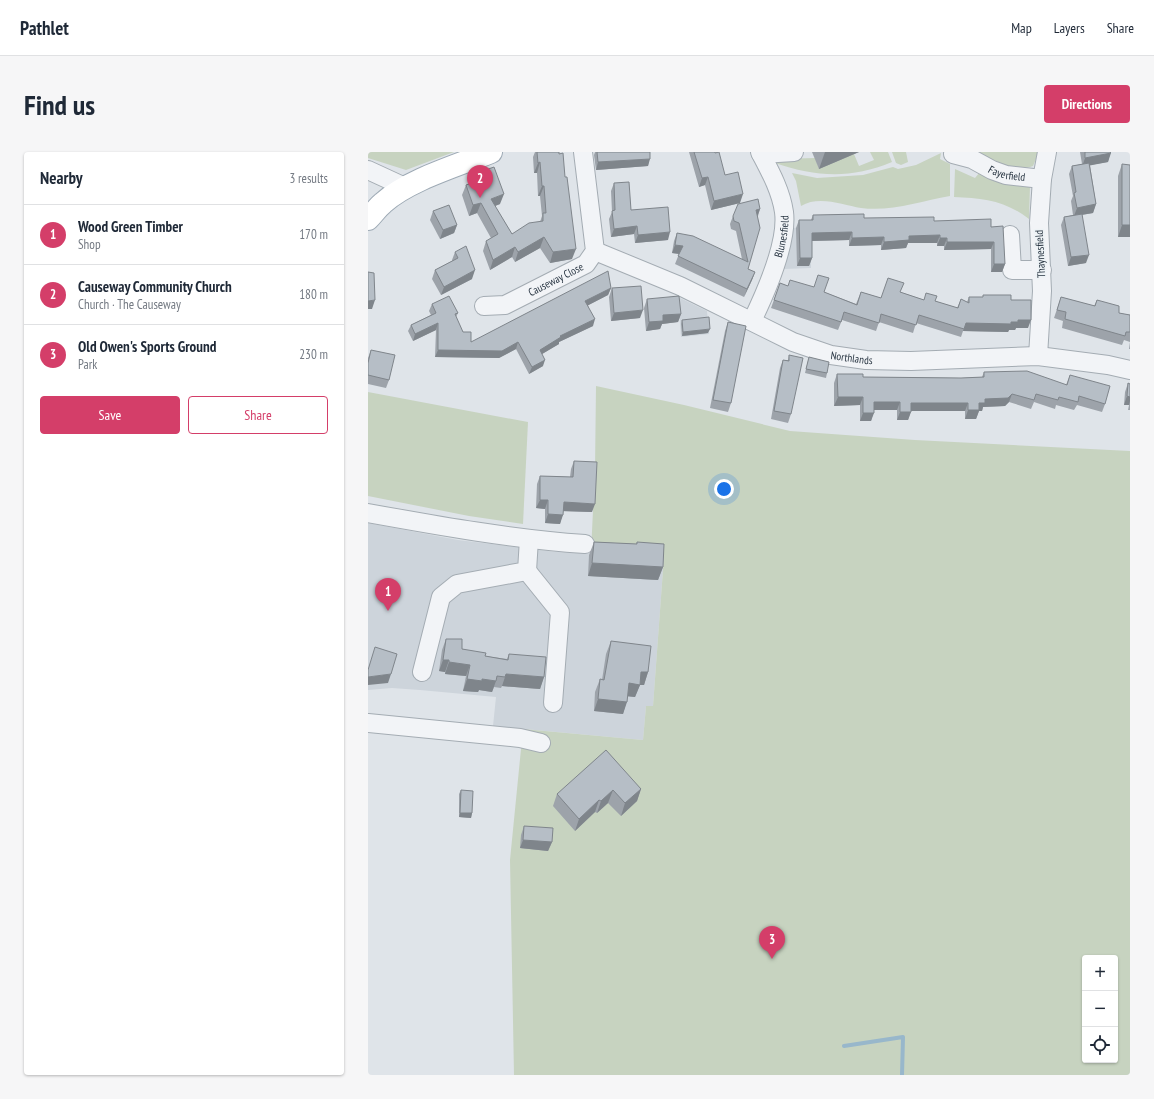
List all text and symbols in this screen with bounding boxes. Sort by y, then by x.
text: Pathlet [20,16,69,40]
text: Map [1011,19,1032,37]
text: Layers [1054,19,1085,37]
text: Share [1107,19,1134,37]
button: Directions [1044,85,1130,123]
text: Find us [24,86,95,123]
street label: Fayerfield [986,162,1026,184]
pin: 2 [467,165,493,198]
text: Nearby [40,167,83,189]
text: 3 results [289,170,328,187]
street label: Blunesfield [771,215,791,259]
text: Wood Green Timber [78,217,183,236]
text: 1 [50,226,56,243]
text: 170 m [299,226,328,243]
street label: Thaynesfield [1032,229,1048,278]
text: Shop [78,236,101,253]
street label: Causeway Close [526,259,586,299]
text: Causeway Community Church [78,277,232,296]
text: 2 [50,286,56,303]
text: 180 m [299,286,328,303]
text: Church · The Causeway [78,296,181,313]
text: Old Owen's Sports Ground [78,337,216,356]
text: 3 [50,346,56,363]
text: 230 m [299,346,328,363]
street label: Northlands [830,348,873,367]
text: Park [78,356,97,373]
button: Save [40,396,180,434]
button: Share [188,396,328,434]
your location [714,479,734,499]
pin: 1 [375,578,401,611]
pin: 3 [759,926,785,959]
map controls [1082,955,1118,1063]
button: + [1082,955,1118,991]
button: − [1082,991,1118,1027]
button: locate [1082,1027,1118,1063]

